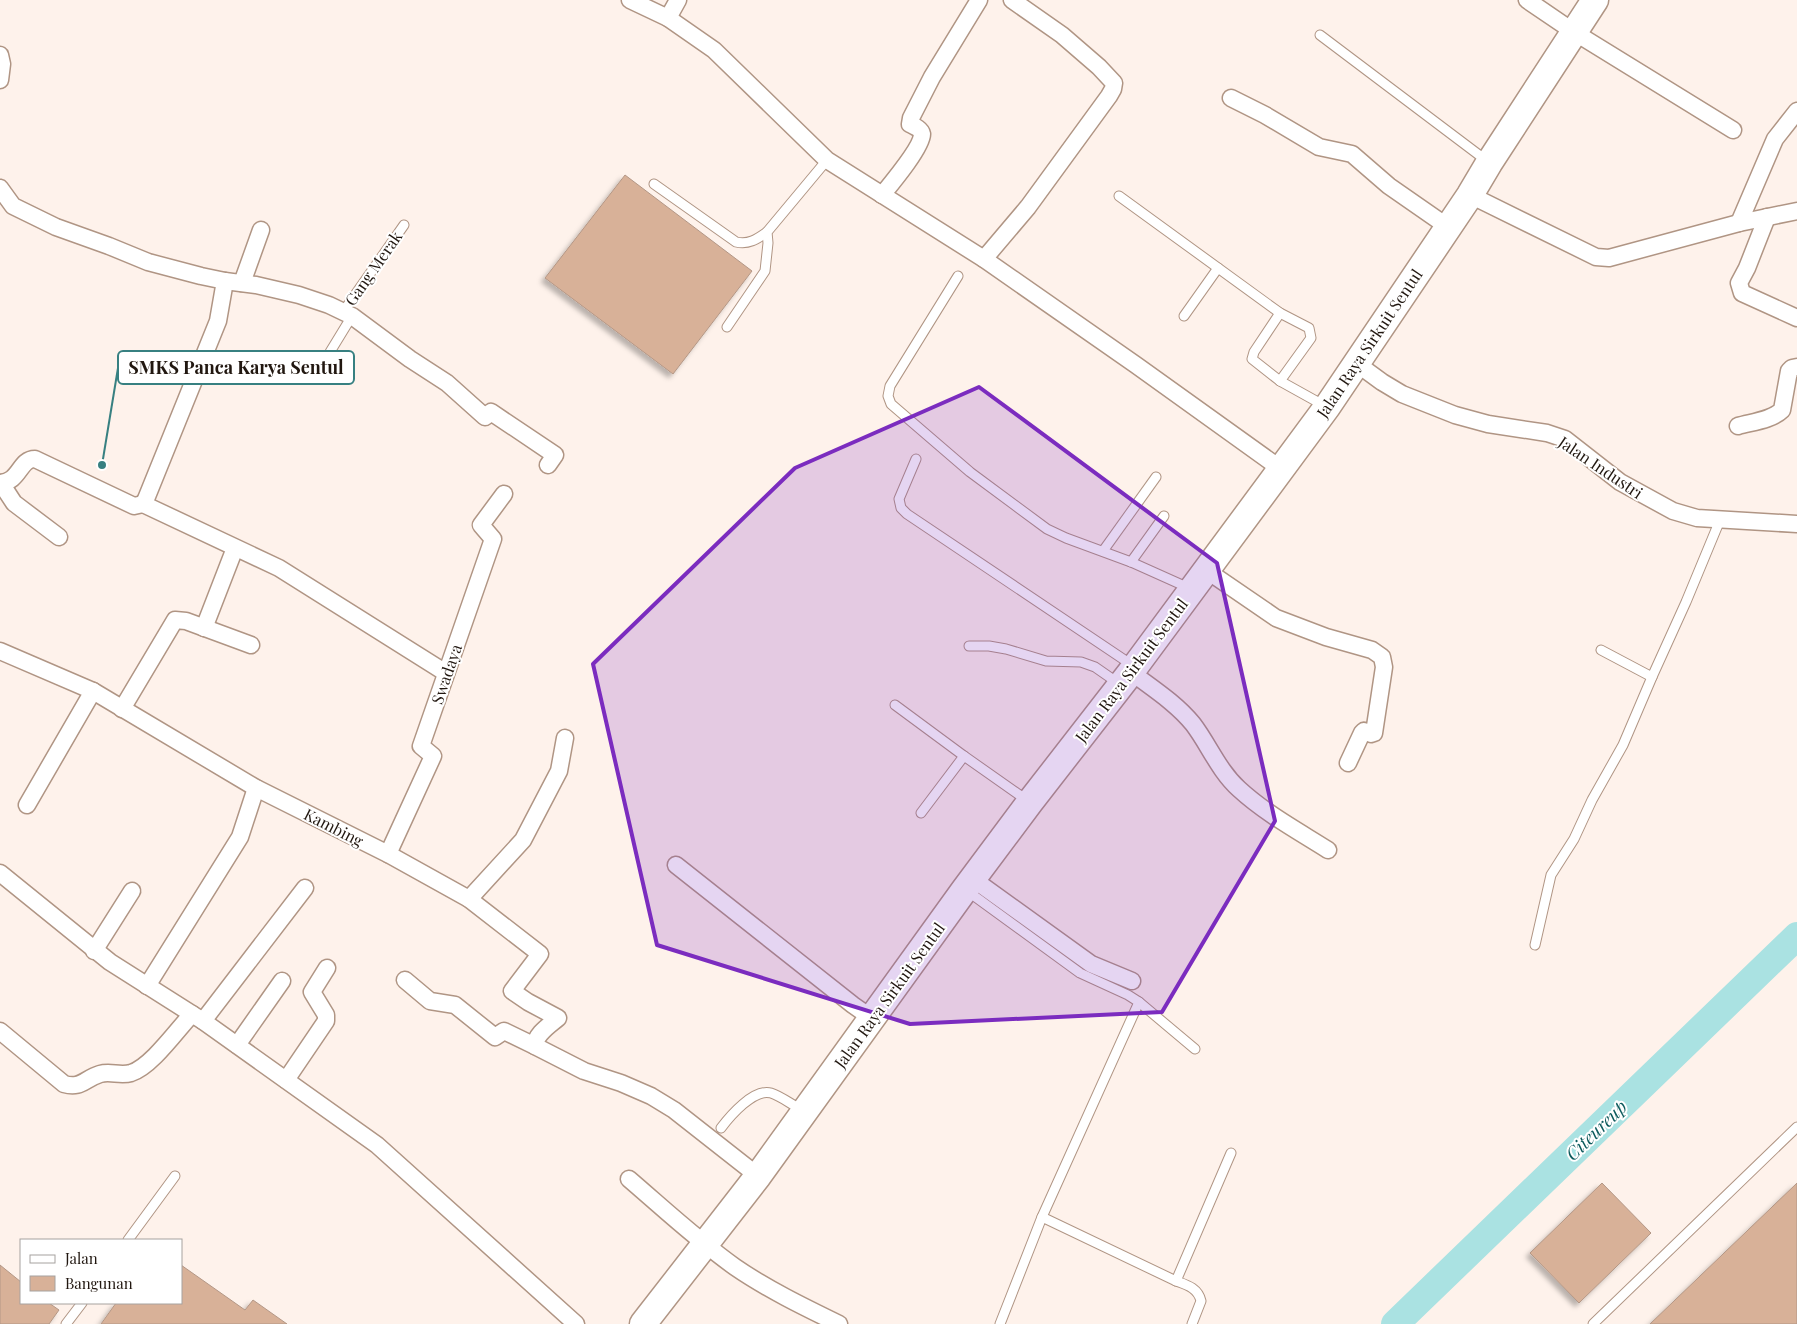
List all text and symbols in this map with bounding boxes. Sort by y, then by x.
street label: Gang Merak [340,226,407,309]
street label: Jalan Raya Sirkuit Sentul [1311,264,1427,422]
callout: SMKS Panca Karya Sentul [118,351,354,384]
text: SMKS Panca Karya Sentul [128,355,344,379]
street label: Jalan Industri [1554,431,1647,503]
street label: Jalan Raya Sirkuit Sentul [1069,593,1192,747]
street label: Swadaya [426,641,466,707]
street label: Kambing [301,803,368,851]
street label: Jalan Raya Sirkuit Sentul [828,918,949,1073]
water label: Citeureup [1560,1095,1632,1165]
legend [20,1239,182,1304]
text: Jalan [64,1248,98,1268]
text: Bangunan [65,1273,133,1293]

